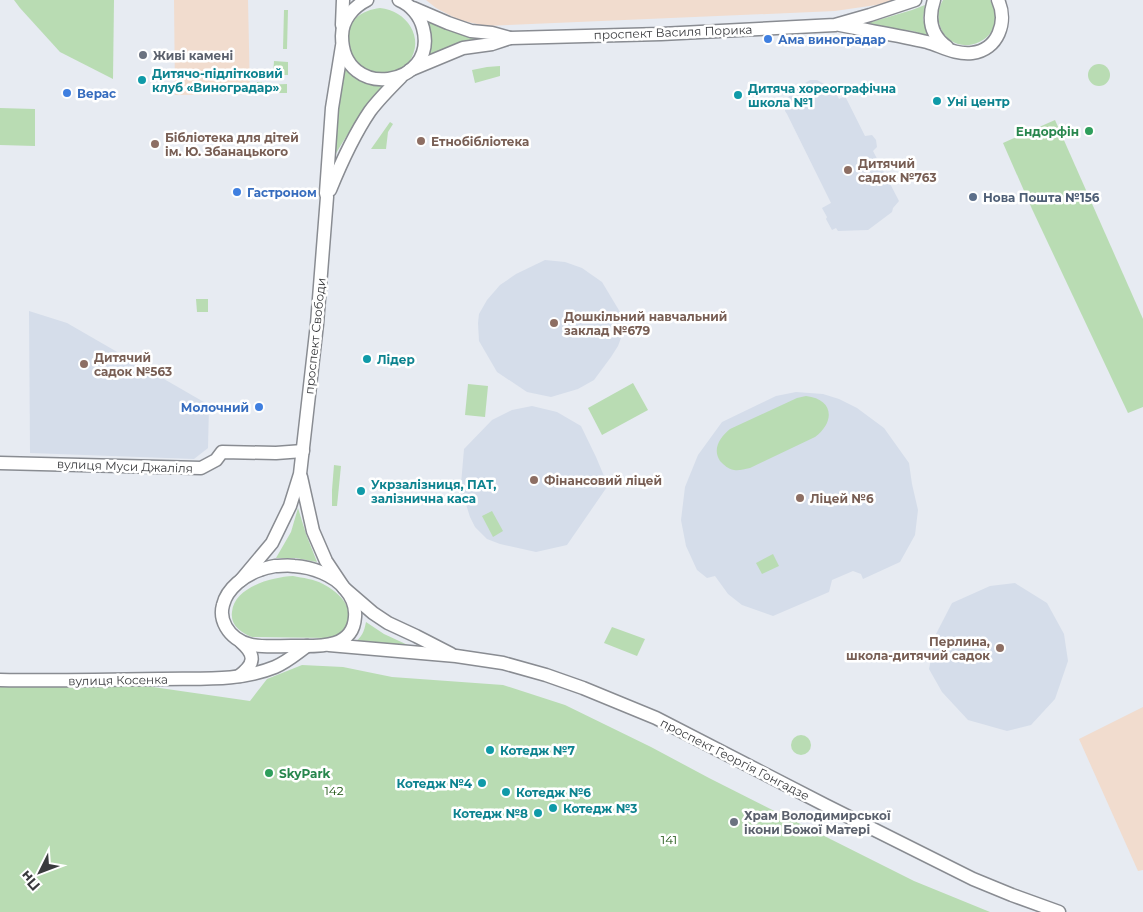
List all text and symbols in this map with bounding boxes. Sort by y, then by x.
street label: проспект Василя Порика [593,22,753,42]
place label: Ама виноградар [778,32,886,47]
marker: Ама виноградар [762,33,774,45]
place label: Живі камені [153,48,233,63]
marker: Живі камені [137,49,149,61]
place label: Дитячо-підлітковий клуб «Виноградар» [152,66,283,95]
marker: Дитячо-підлітковий клуб «Виноградар» [136,74,148,86]
place label: Дитяча хореографічна школа №1 [748,81,896,110]
place label: Верас [77,86,116,101]
marker: Верас [61,87,73,99]
marker: Дитяча хореографічна школа №1 [732,89,744,101]
place label: Уні центр [947,94,1010,109]
marker: Уні центр [931,95,943,107]
place label: Ендорфін [1016,124,1079,139]
marker: Ендорфін [1083,125,1095,137]
place label: Бібліотека для дітей ім. Ю. Збанацького [165,130,299,159]
place label: Етнобібліотека [431,134,529,149]
marker: Етнобібліотека [415,135,427,147]
marker: Бібліотека для дітей ім. Ю. Збанацького [149,138,161,150]
place label: Дитячий садок №763 [858,156,937,185]
marker: Дитячий садок №763 [842,164,854,176]
place label: Гастроном [247,185,317,200]
marker: Гастроном [231,186,243,198]
place label: Нова Пошта №156 [983,190,1100,205]
marker: Нова Пошта №156 [967,191,979,203]
street label: проспект Свободи [301,277,329,395]
place label: Дошкільний навчальний заклад №679 [564,309,727,338]
marker: Дошкільний навчальний заклад №679 [548,317,560,329]
place label: Дитячий садок №563 [94,350,172,379]
place label: Лідер [377,352,415,367]
marker: Лідер [361,353,373,365]
marker: Дитячий садок №563 [78,358,90,370]
place label: Молочний [181,400,249,415]
marker: Молочний [253,401,265,413]
street label: вулиця Муси Джаліля [57,456,193,476]
place label: Фінансовий ліцей [544,473,662,488]
marker: Фінансовий ліцей [528,474,540,486]
place label: Укрзалізниця, ПАТ, залізнична каса [371,477,496,506]
marker: Укрзалізниця, ПАТ, залізнична каса [355,485,367,497]
place label: Ліцей №6 [810,491,874,506]
marker: Ліцей №6 [794,492,806,504]
place label: Перлина, школа-дитячий садок [846,634,990,663]
marker: Перлина, школа-дитячий садок [994,642,1006,654]
street label: вулиця Косенка [68,672,168,688]
street label: проспект Георгія Гонгадзе [658,715,812,803]
place label: Котедж №7 [500,743,576,758]
marker: Котедж №7 [484,744,496,756]
place label: SkyPark [279,766,331,781]
marker: SkyPark [263,767,275,779]
place label: Котедж №4 [397,776,473,791]
marker: Котедж №4 [476,777,488,789]
park label: 142 [324,783,344,798]
place label: Котедж №6 [516,785,591,800]
marker: Котедж №6 [500,786,512,798]
place label: Котедж №3 [563,801,637,816]
marker: Котедж №3 [547,802,559,814]
place label: Котедж №8 [453,806,528,821]
marker: Котедж №8 [532,807,544,819]
place label: Храм Володимирської ікони Божої Матері [744,808,891,837]
marker: Храм Володимирської ікони Божої Матері [728,816,740,828]
park label: 141 [661,832,677,847]
north arrow [15,847,65,897]
text: Пн [17,867,44,895]

